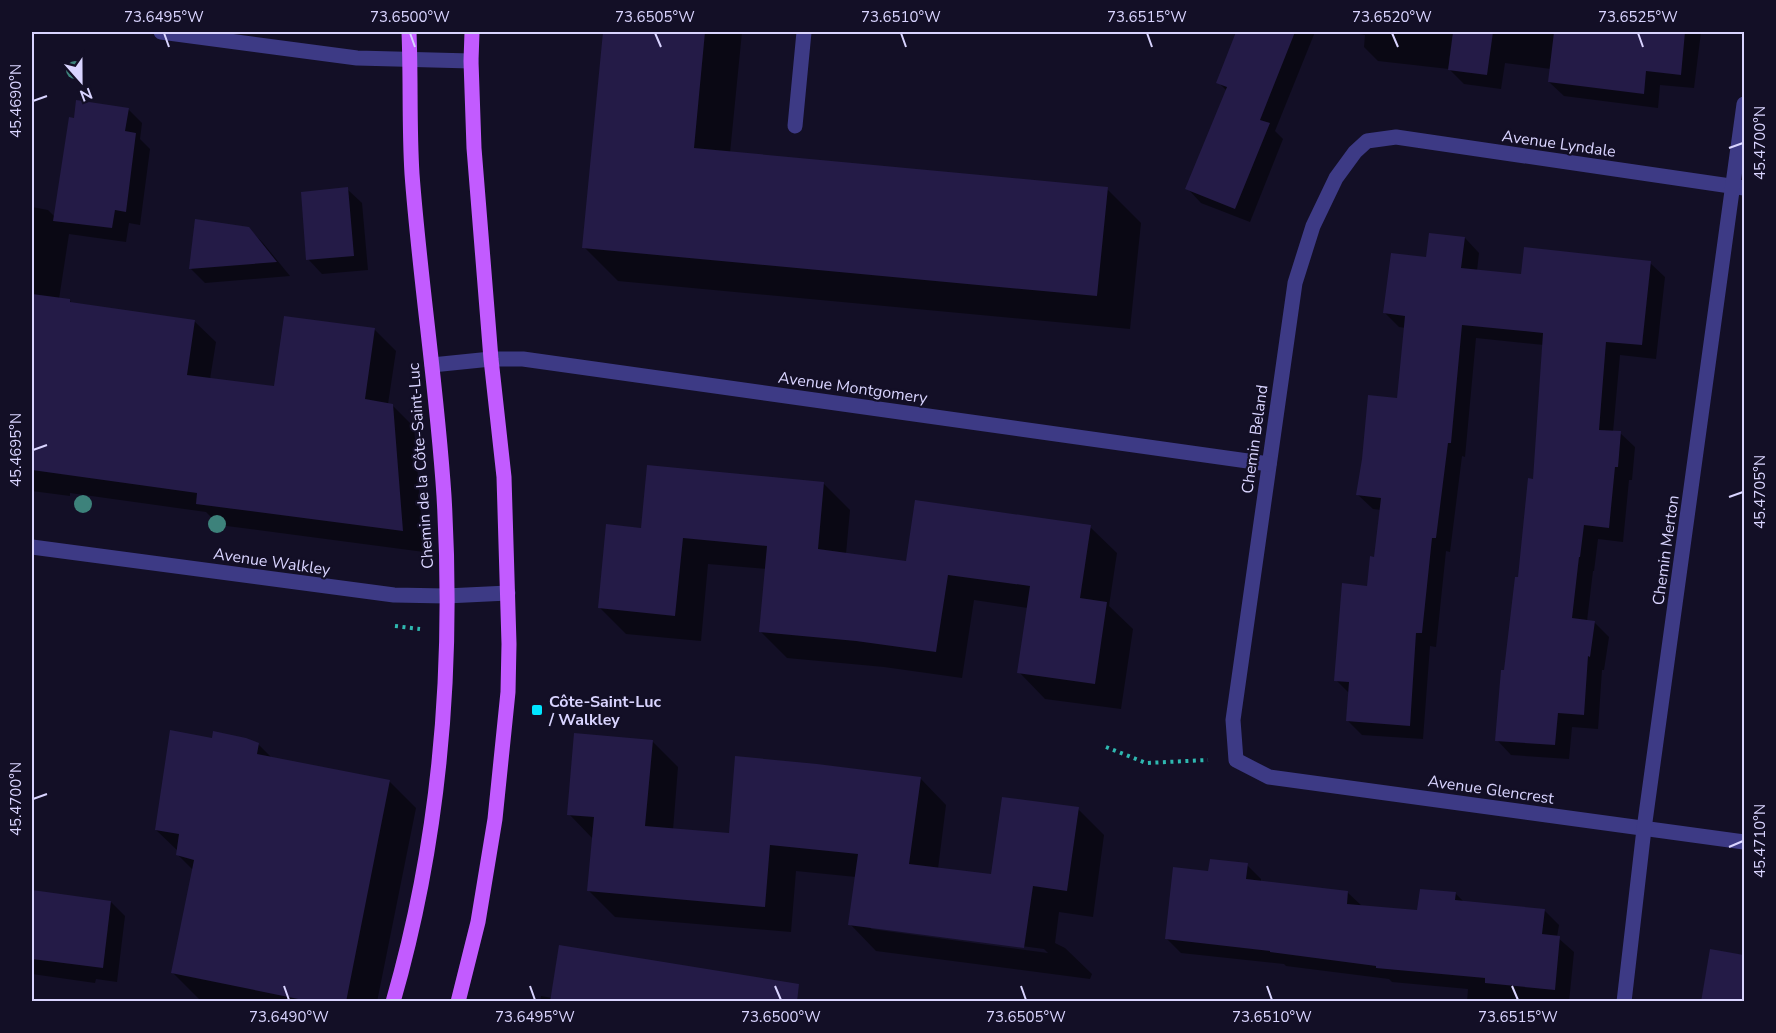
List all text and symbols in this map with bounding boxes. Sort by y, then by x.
text: 73.6495°W [124,7,204,27]
text: 73.6500°W [370,7,450,27]
text: 73.6505°W [615,7,695,27]
text: 73.6510°W [861,7,941,27]
text: 73.6515°W [1107,7,1187,27]
text: 73.6520°W [1352,7,1432,27]
text: 73.6525°W [1598,7,1678,27]
north arrow [51,51,111,111]
text: 45.4690°N [6,64,26,138]
text: N [76,82,96,106]
text: 45.4700°N [1750,106,1770,180]
street label: Avenue Lyndale [1500,125,1617,163]
street label: Chemin de la Côte-Saint-Luc [403,362,439,570]
street label: Avenue Montgomery [777,367,930,409]
street label: Chemin Beland [1236,383,1274,495]
text: 45.4695°N [6,413,26,487]
text: 45.4705°N [1750,455,1770,529]
street label: Chemin Merton [1647,494,1685,607]
street label: Avenue Walkley [212,543,332,581]
place label: Côte-Saint-Luc / Walkley [548,691,661,731]
marker: Côte-Saint-Luc / Walkley [530,703,544,717]
text: 45.4700°N [6,762,26,836]
street label: Avenue Glencrest [1426,770,1556,810]
text: 45.4710°N [1750,804,1770,878]
text: 73.6490°W [249,1007,329,1027]
text: 73.6495°W [495,1007,575,1027]
text: 73.6500°W [741,1007,821,1027]
text: 73.6505°W [986,1007,1066,1027]
text: 73.6510°W [1232,1007,1312,1027]
text: 73.6515°W [1478,1007,1558,1027]

